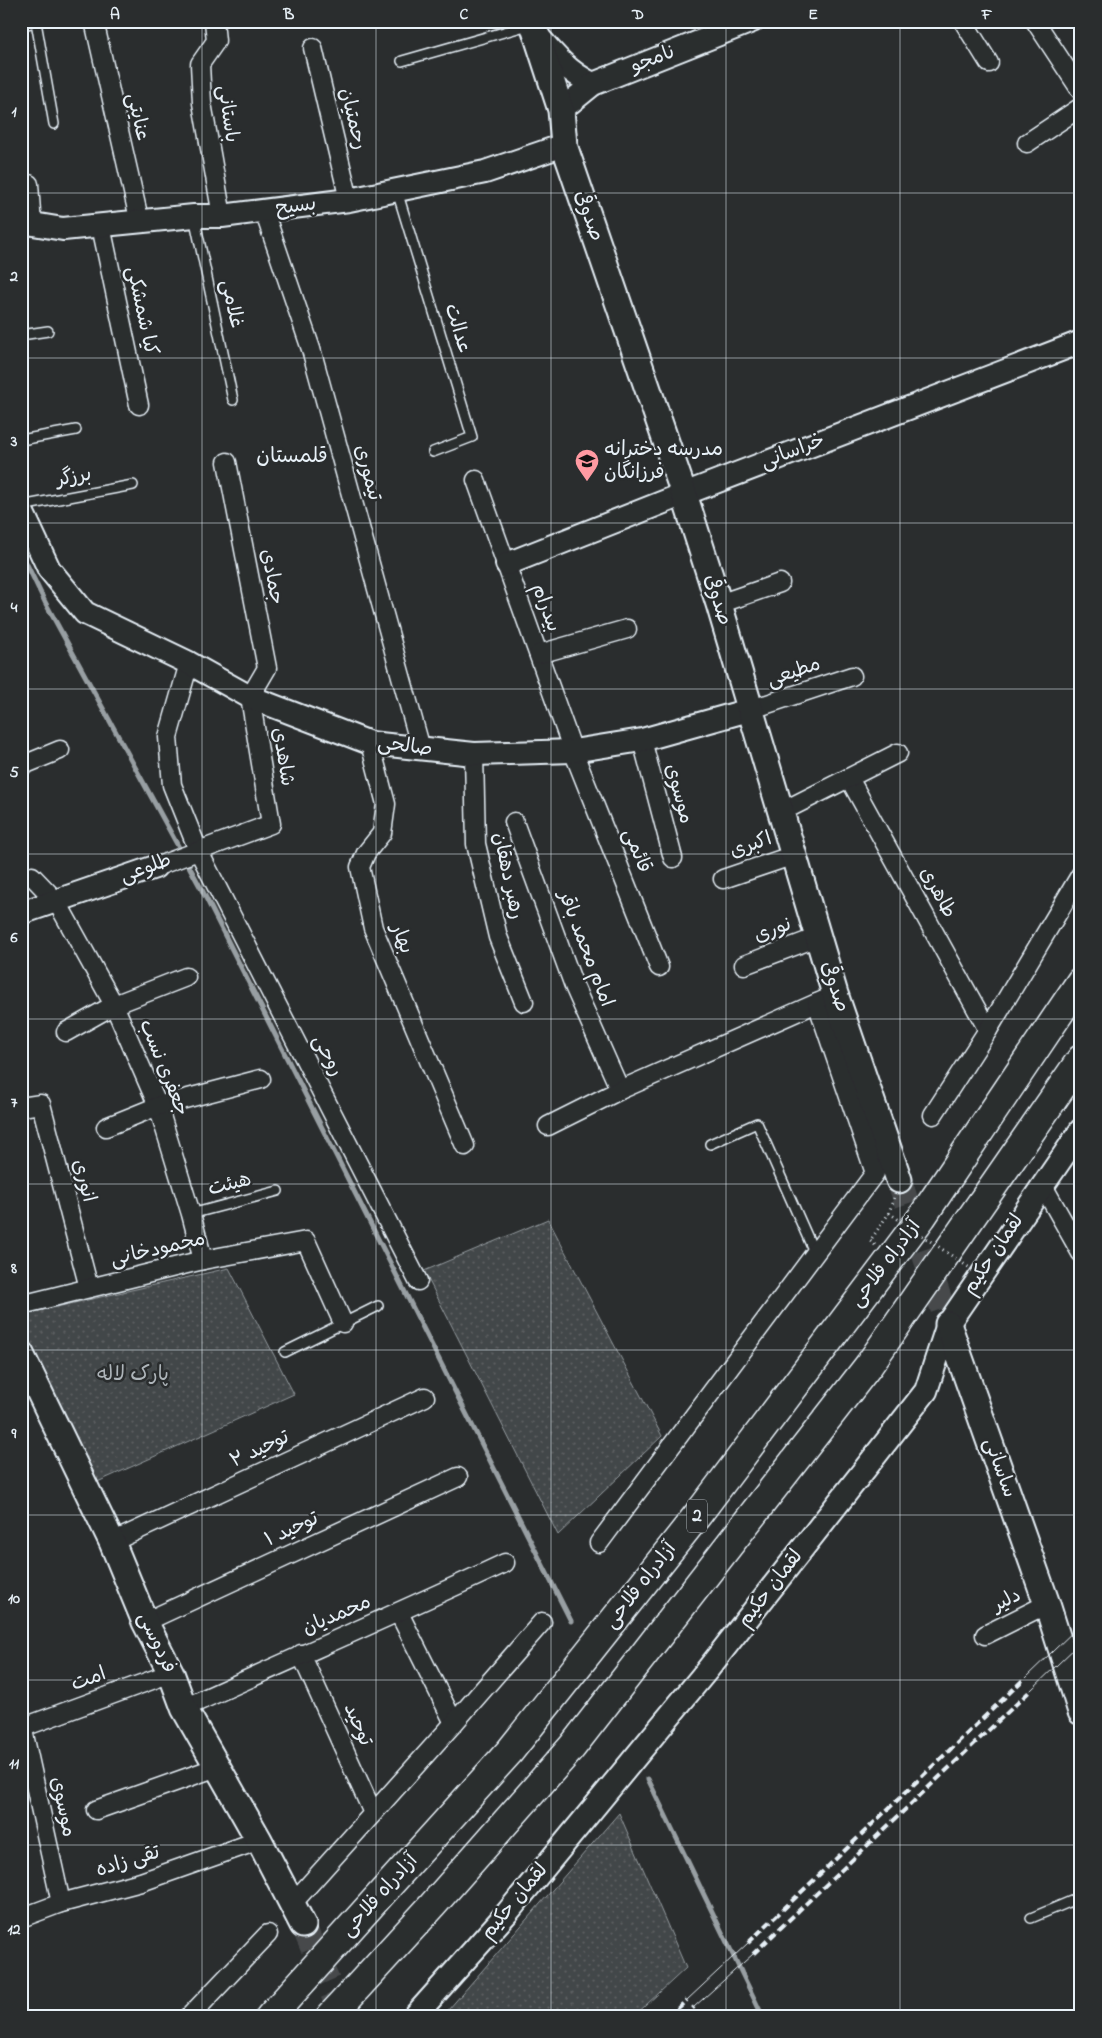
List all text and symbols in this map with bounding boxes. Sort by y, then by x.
text: A [110,3,120,27]
text: B [283,3,295,27]
text: C [460,3,469,27]
text: D [631,3,644,27]
text: E [808,3,818,27]
text: F [981,3,993,27]
street label: نامجو [625,38,679,82]
street label: باستانی [209,83,245,145]
street label: رحمتیان [330,85,374,153]
street label: عنایتی [117,90,157,144]
text: 1 [11,100,17,124]
street label: صدوقی [566,186,611,245]
street label: بسیح [274,190,318,224]
street label: کیا شمشکی [117,264,165,358]
text: 2 [9,265,18,289]
street label: غلامی [212,277,250,331]
street label: عدالت [436,300,478,358]
street label: خراسانی [757,427,829,477]
text: 3 [10,430,18,454]
place label: مدرسه دخترانه فرزانگان [604,436,723,488]
district label: قلمستان [256,442,328,472]
street label: تیموری [346,442,388,504]
school or university icon: مدرسه دخترانه فرزانگان [574,448,600,482]
street label: برزگر [52,461,94,496]
street label: جمادی [251,547,291,607]
street label: صدوقی [696,571,739,629]
street label: بیدرام [523,580,567,636]
text: 4 [10,596,18,620]
street label: مطیعی [763,650,825,696]
street label: شاهدی [263,726,301,788]
street label: صالحی [376,729,434,765]
text: 5 [9,761,19,785]
street label: موسوی [656,761,700,827]
street label: قائمی [614,824,658,878]
street label: اکبری [726,825,776,867]
street label: رهبر دهقان [484,830,530,922]
street label: طلوعی [116,846,176,892]
street label: طاهری [911,862,963,924]
street label: امام محمد باقر [549,885,621,1012]
street label: نوری [750,911,796,951]
street label: بهار [381,918,420,959]
text: 6 [9,926,18,950]
street label: صدوقی [812,957,857,1016]
street label: جعفری نسب [130,1015,196,1121]
street label: روحی [304,1030,350,1082]
text: 7 [11,1091,18,1115]
street label: انوری [63,1156,103,1206]
street label: هیئت [205,1166,255,1204]
street label: لقمان حکیم [956,1209,1032,1301]
street label: آزادراه فلاحی [843,1213,929,1314]
street label: محمودخانی [108,1225,208,1275]
text: 8 [10,1257,17,1281]
park label: پارک لاله [97,1361,169,1390]
text: 9 [11,1422,17,1446]
street label: توحید ۲ [225,1424,295,1476]
street label: ساسانی [975,1434,1023,1502]
road number: 2 [687,1500,707,1532]
street label: توحید ۱ [260,1505,324,1555]
street label: آزادراه فلاحی [598,1536,685,1636]
street label: لقمان حکیم [731,1544,811,1634]
street label: دلیر [986,1582,1026,1621]
text: 10 [8,1587,20,1611]
street label: محمدیان [298,1589,376,1643]
street label: فردوسی [129,1608,183,1678]
street label: امت [67,1660,111,1700]
street label: توحید [335,1699,379,1751]
text: 11 [9,1752,20,1776]
street label: موسوی [41,1774,83,1840]
street label: تقی زاده [92,1838,164,1885]
street label: آزادراه فلاحی [335,1847,426,1944]
street label: لقمان حکیم [474,1857,556,1947]
text: 12 [7,1918,21,1942]

